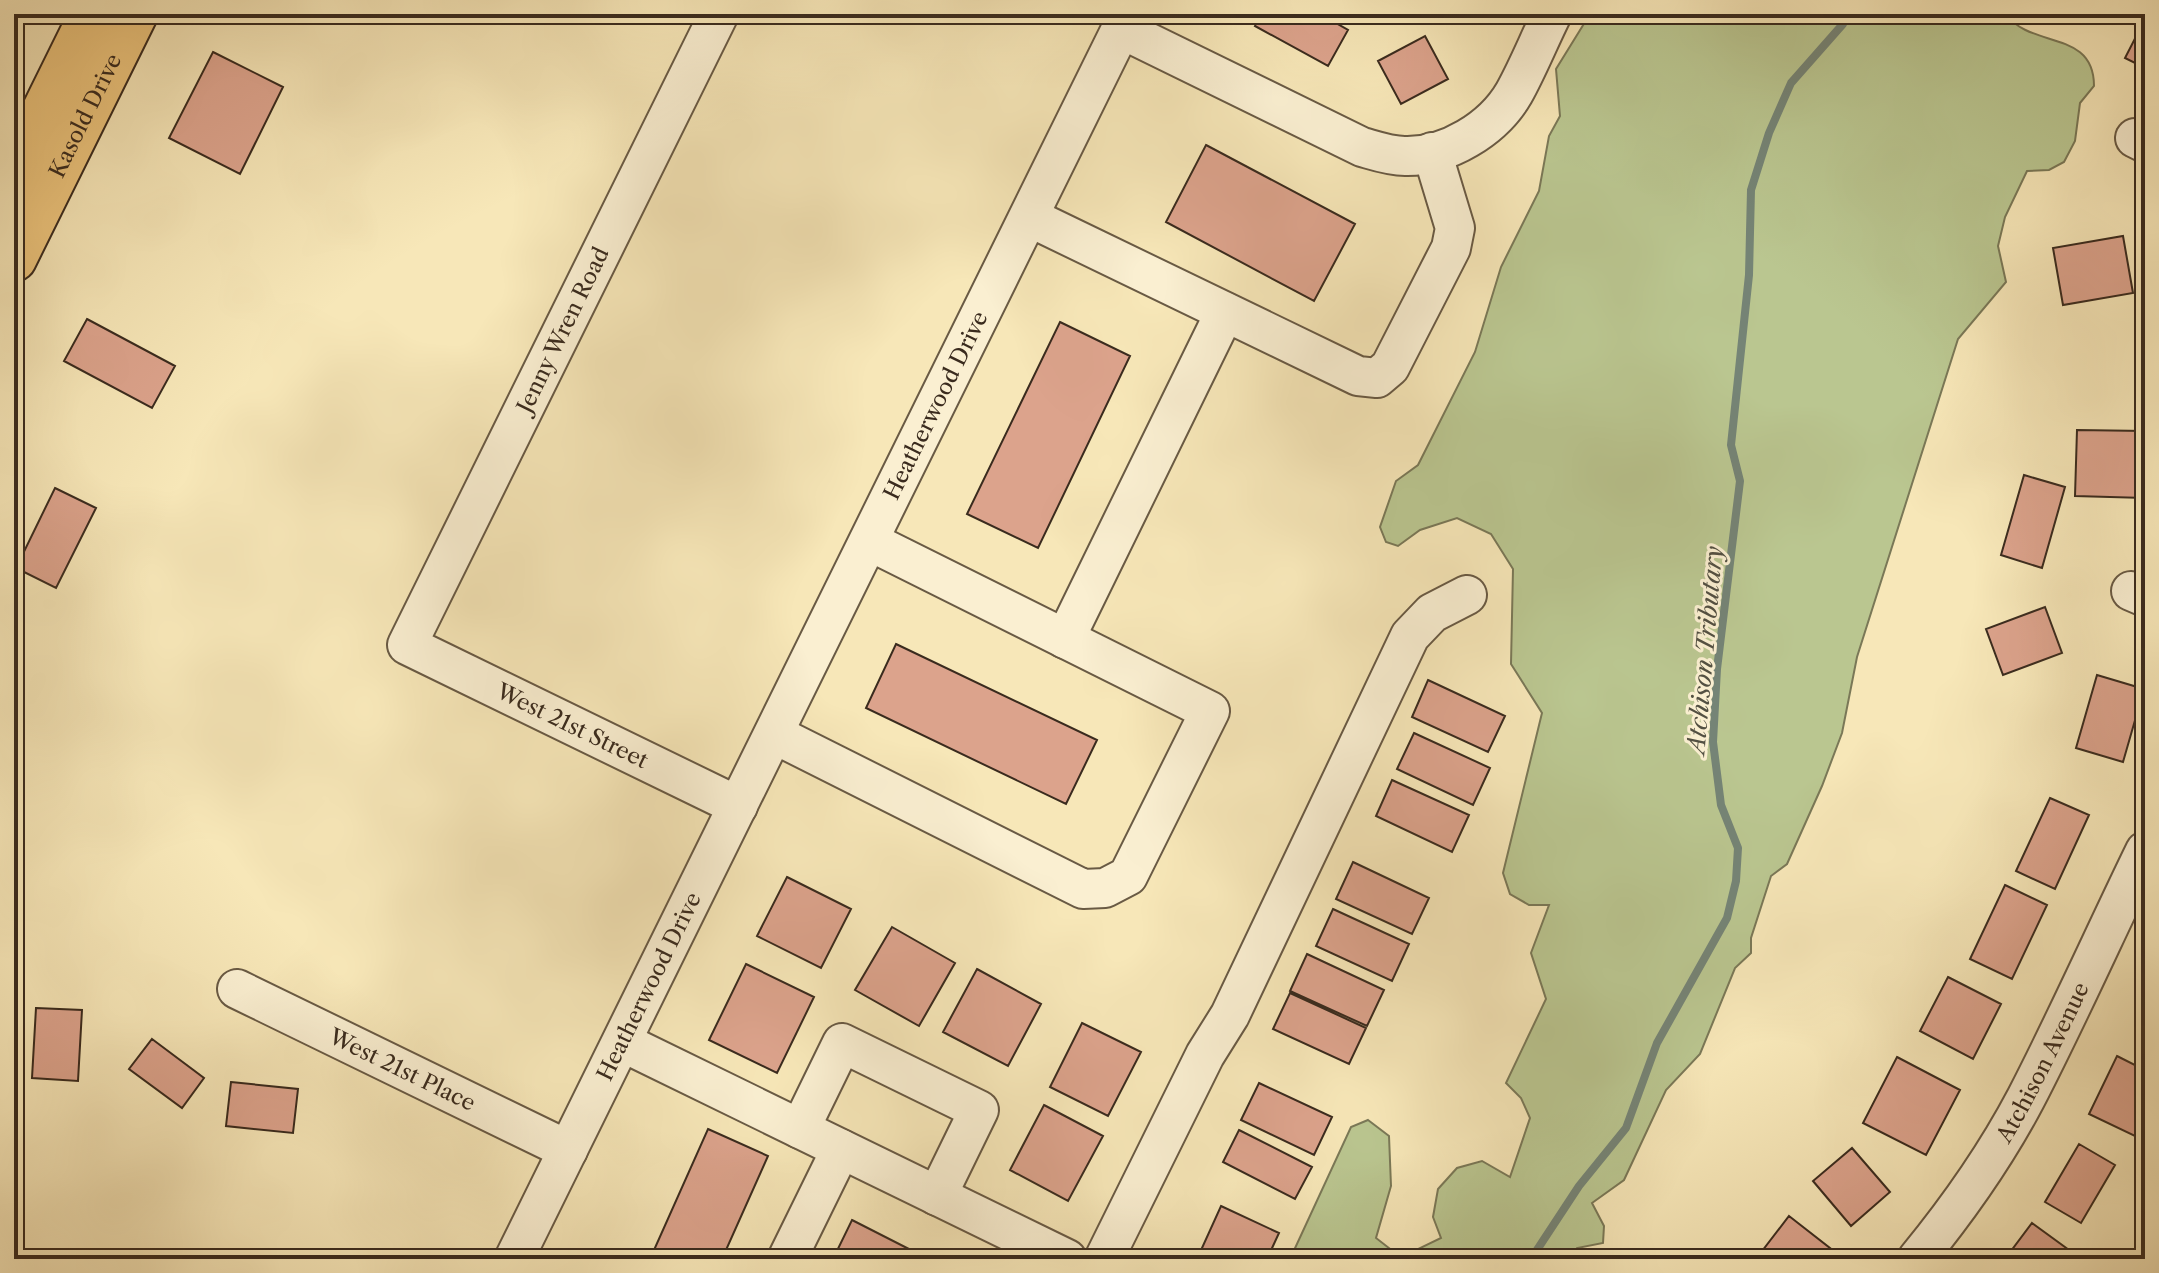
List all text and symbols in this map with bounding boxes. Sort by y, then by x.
street label: Kasold Drive [43,49,127,182]
street label: Jenny Wren Road [510,243,615,420]
street label: Heatherwood Drive [877,307,993,504]
water label: Atchison Tributary [1681,545,1729,759]
street label: West 21st Street [491,677,653,774]
street label: Heatherwood Drive [591,888,706,1085]
street label: Atchison Avenue [1990,978,2094,1148]
street label: West 21st Place [324,1022,480,1116]

